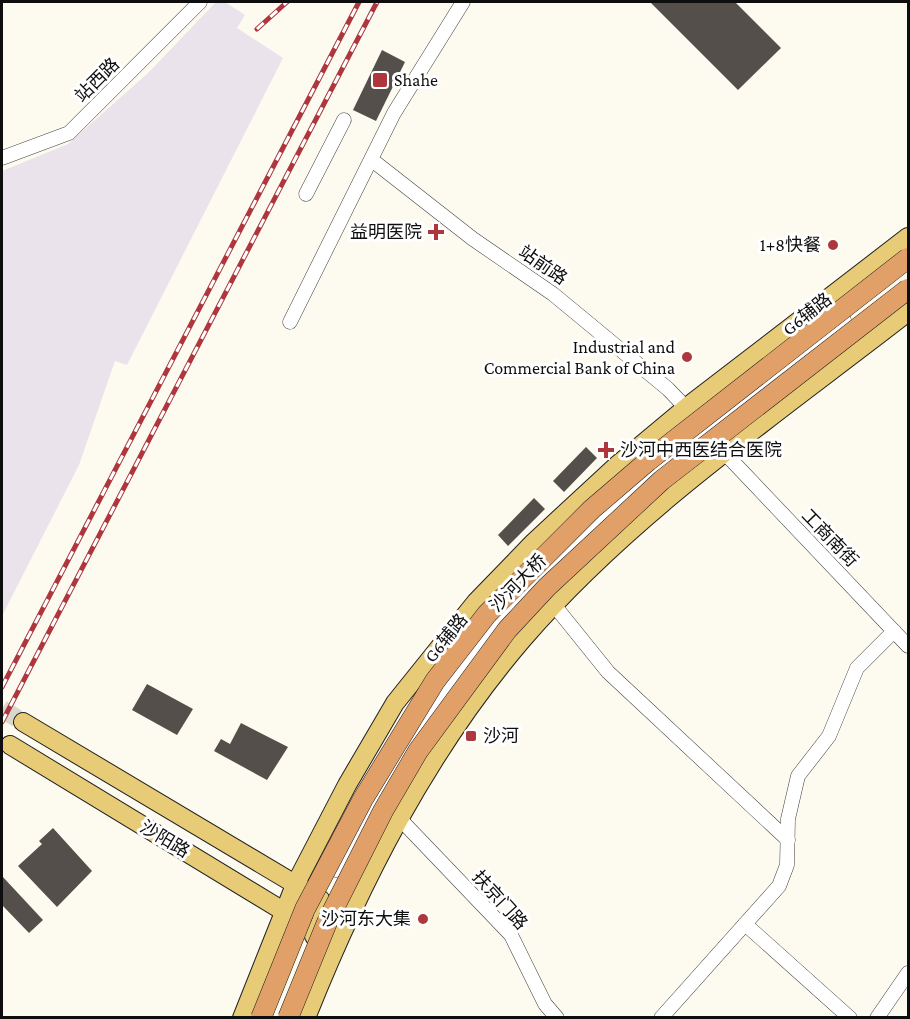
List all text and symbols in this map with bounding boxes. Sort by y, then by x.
street label: 站西路 [71,54,123,106]
place label: Shahe [394,70,438,90]
marker: Shahe [371,71,389,89]
place label: 益明医院 [350,222,422,242]
marker: 益明医院 [427,223,445,241]
place label: 1+8快餐 [760,235,821,255]
marker: 1+8快餐 [826,238,840,252]
street label: 站前路 [515,241,571,289]
street label: G6辅路 [779,289,835,339]
place label: Industrial and Commercial Bank of China [484,337,676,378]
marker: Industrial and Commercial Bank of China [680,350,694,364]
place label: 沙河中西医结合医院 [620,440,782,460]
marker: 沙河中西医结合医院 [597,441,615,459]
street label: 工商南街 [798,505,862,571]
street label: 沙河大桥 [486,550,550,616]
street label: G6辅路 [420,610,472,666]
place label: 沙河 [483,726,519,746]
marker: 沙河 [464,729,478,743]
street label: 沙阳路 [137,817,193,861]
street label: 扶京门路 [468,867,532,933]
place label: 沙河东大集 [321,909,411,929]
marker: 沙河东大集 [416,912,430,926]

